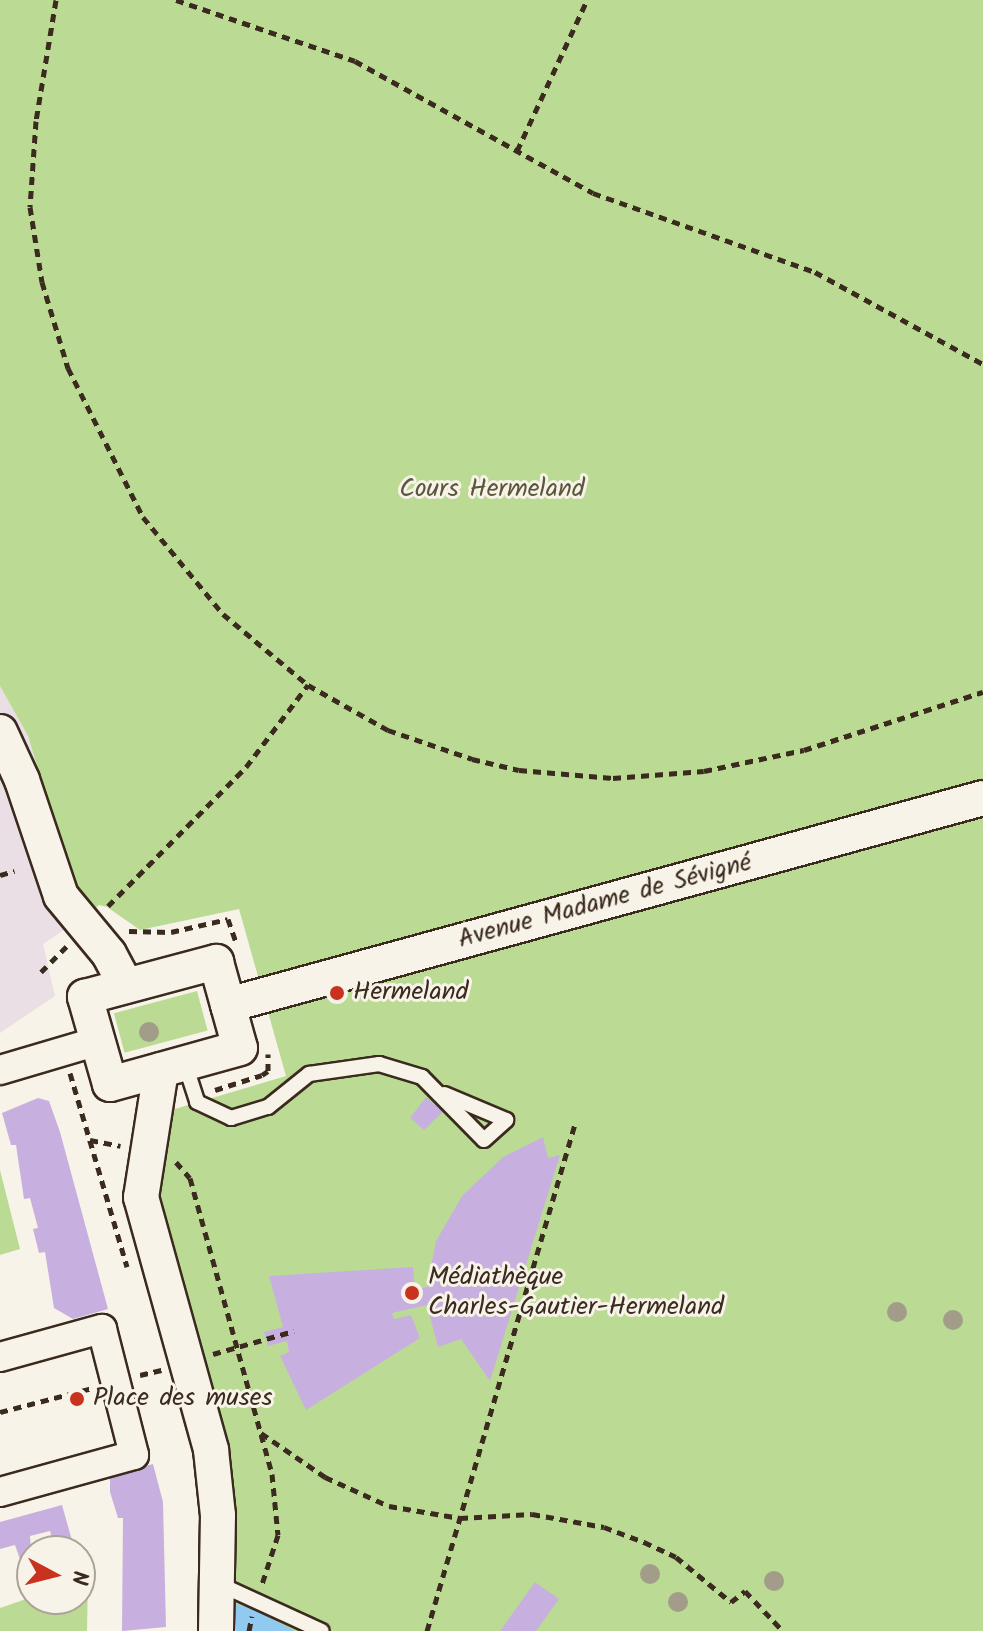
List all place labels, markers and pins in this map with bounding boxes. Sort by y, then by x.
place label: Hermeland [353,977,469,1009]
marker: Hermeland [328,984,346,1002]
place label: Médiathèque Charles-Gautier-Hermeland [428,1262,724,1324]
marker: Médiathèque Charles-Gautier-Hermeland [403,1284,421,1302]
place label: Place des muses [93,1383,273,1415]
marker: Place des muses [68,1390,86,1408]

